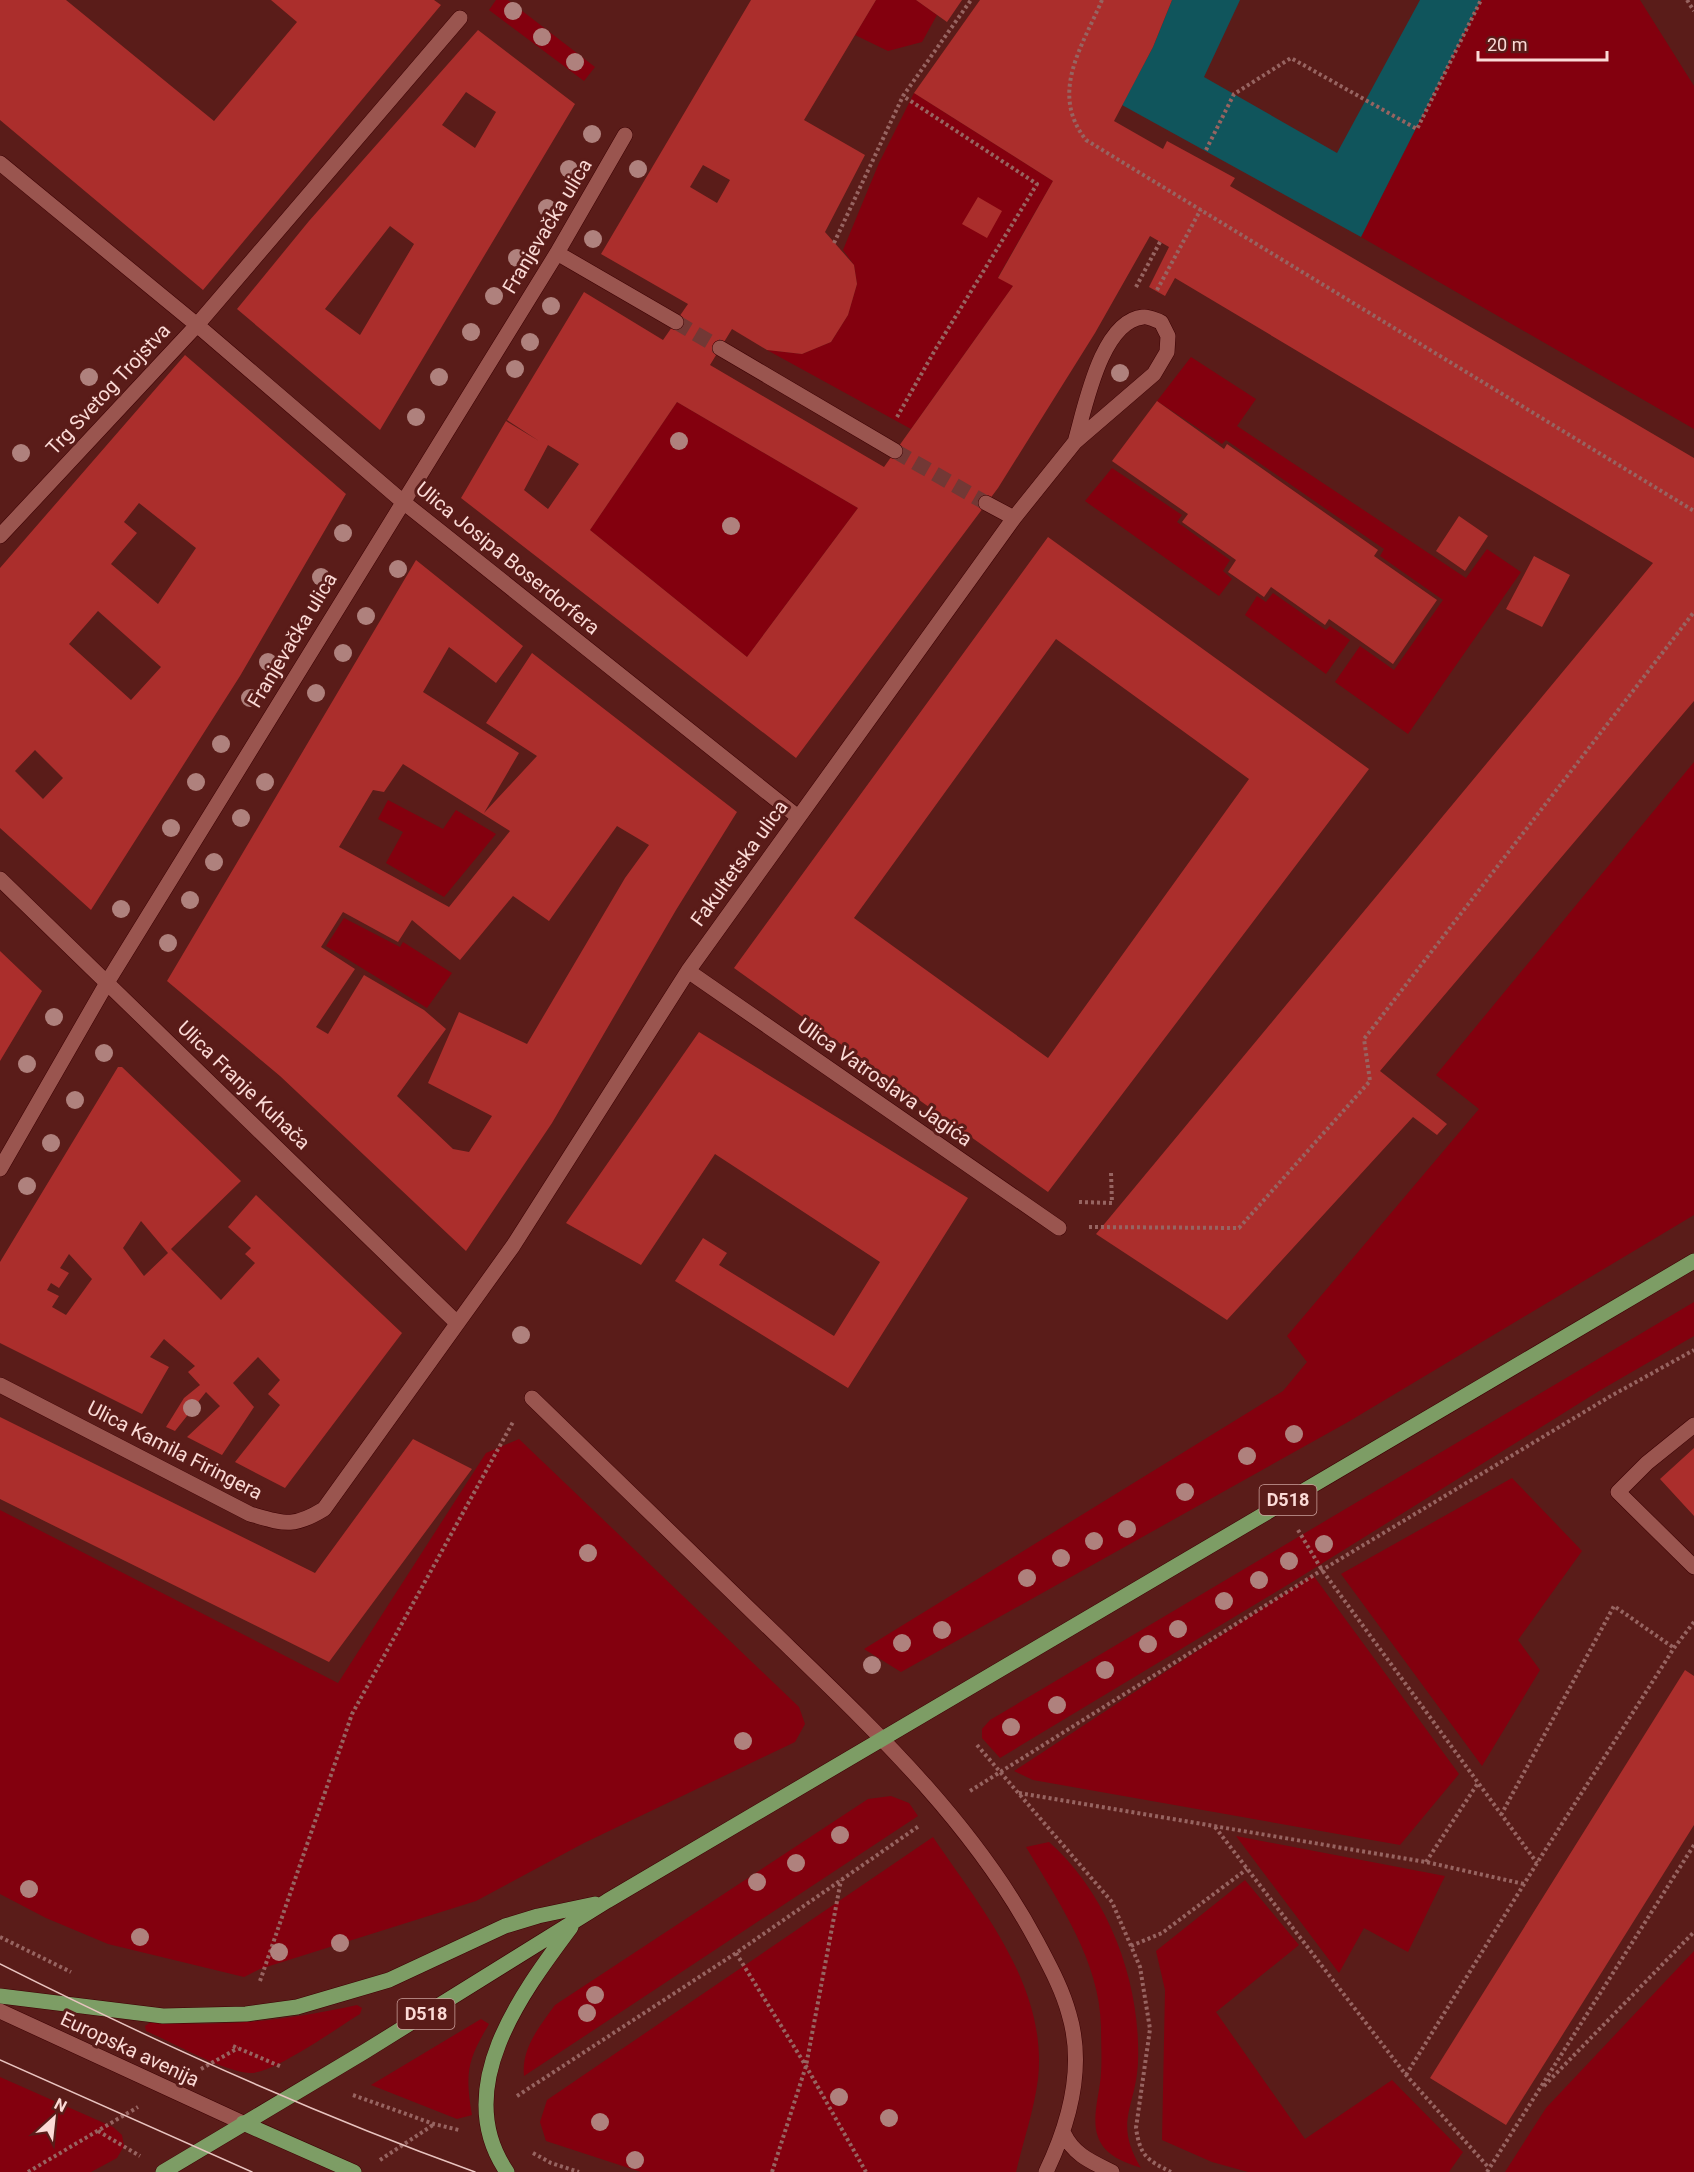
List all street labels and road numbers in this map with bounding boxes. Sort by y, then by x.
street label: Franjevačka ulica [497,154,597,298]
street label: Trg Svetog Trojstva [41,318,175,460]
street label: Ulica Josipa Boserdorfera [411,477,605,639]
street label: Franjevačka ulica [242,568,342,712]
street label: Fakultetska ulica [685,795,793,931]
street label: Ulica Vatroslava Jagića [793,1013,977,1151]
street label: Ulica Franje Kuhača [173,1016,315,1154]
street label: Ulica Kamila Firingera [83,1395,267,1505]
road number: D518 [1260,1485,1316,1515]
road number: D518 [398,1999,454,2029]
street label: Europska avenija [57,2006,203,2092]

